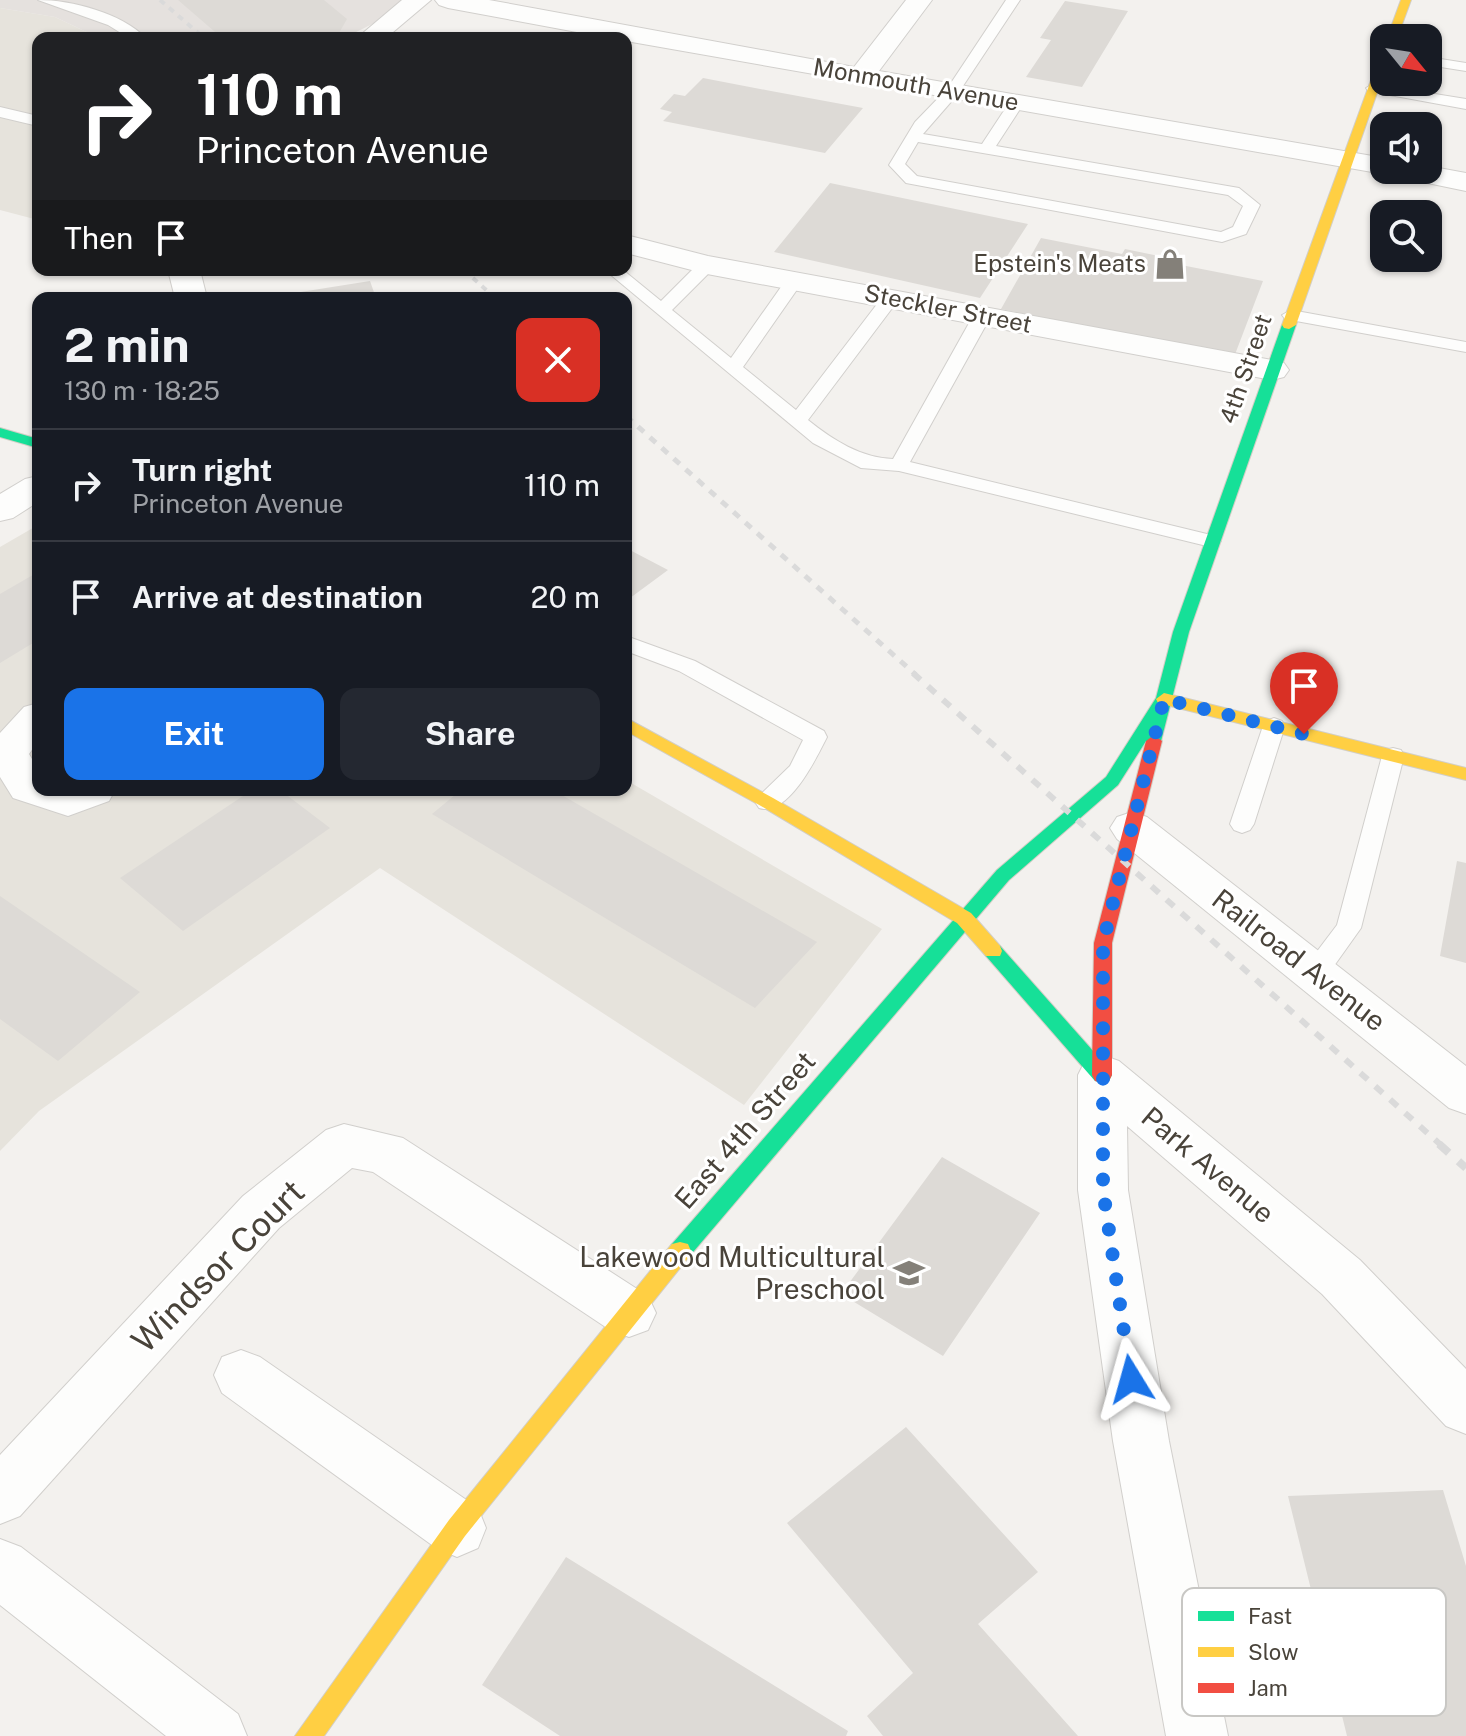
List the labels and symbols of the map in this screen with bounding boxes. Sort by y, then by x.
north arrow [1370,24,1442,96]
street label: Monmouth Avenue [811,52,1021,116]
shop icon: Epstein's Meats [1153,247,1187,281]
place label: Epstein's Meats [973,249,1146,277]
street label: Steckler Street [862,278,1034,338]
street label: 4th Street [1213,310,1277,427]
pin [1270,652,1338,734]
street label: Railroad Avenue [1206,882,1393,1038]
street label: East 4th Street [667,1044,822,1215]
street label: Park Avenue [1135,1100,1281,1230]
street label: Windsor Court [123,1171,313,1361]
place label: Lakewood Multicultural Preschool [579,1240,885,1305]
school or university icon: Lakewood Multicultural Preschool [892,1256,926,1290]
position arrow [1089,1337,1173,1421]
legend [1182,1588,1446,1716]
text: Fast [1248,1603,1292,1629]
text: Slow [1248,1639,1298,1665]
text: Jam [1248,1675,1288,1701]

